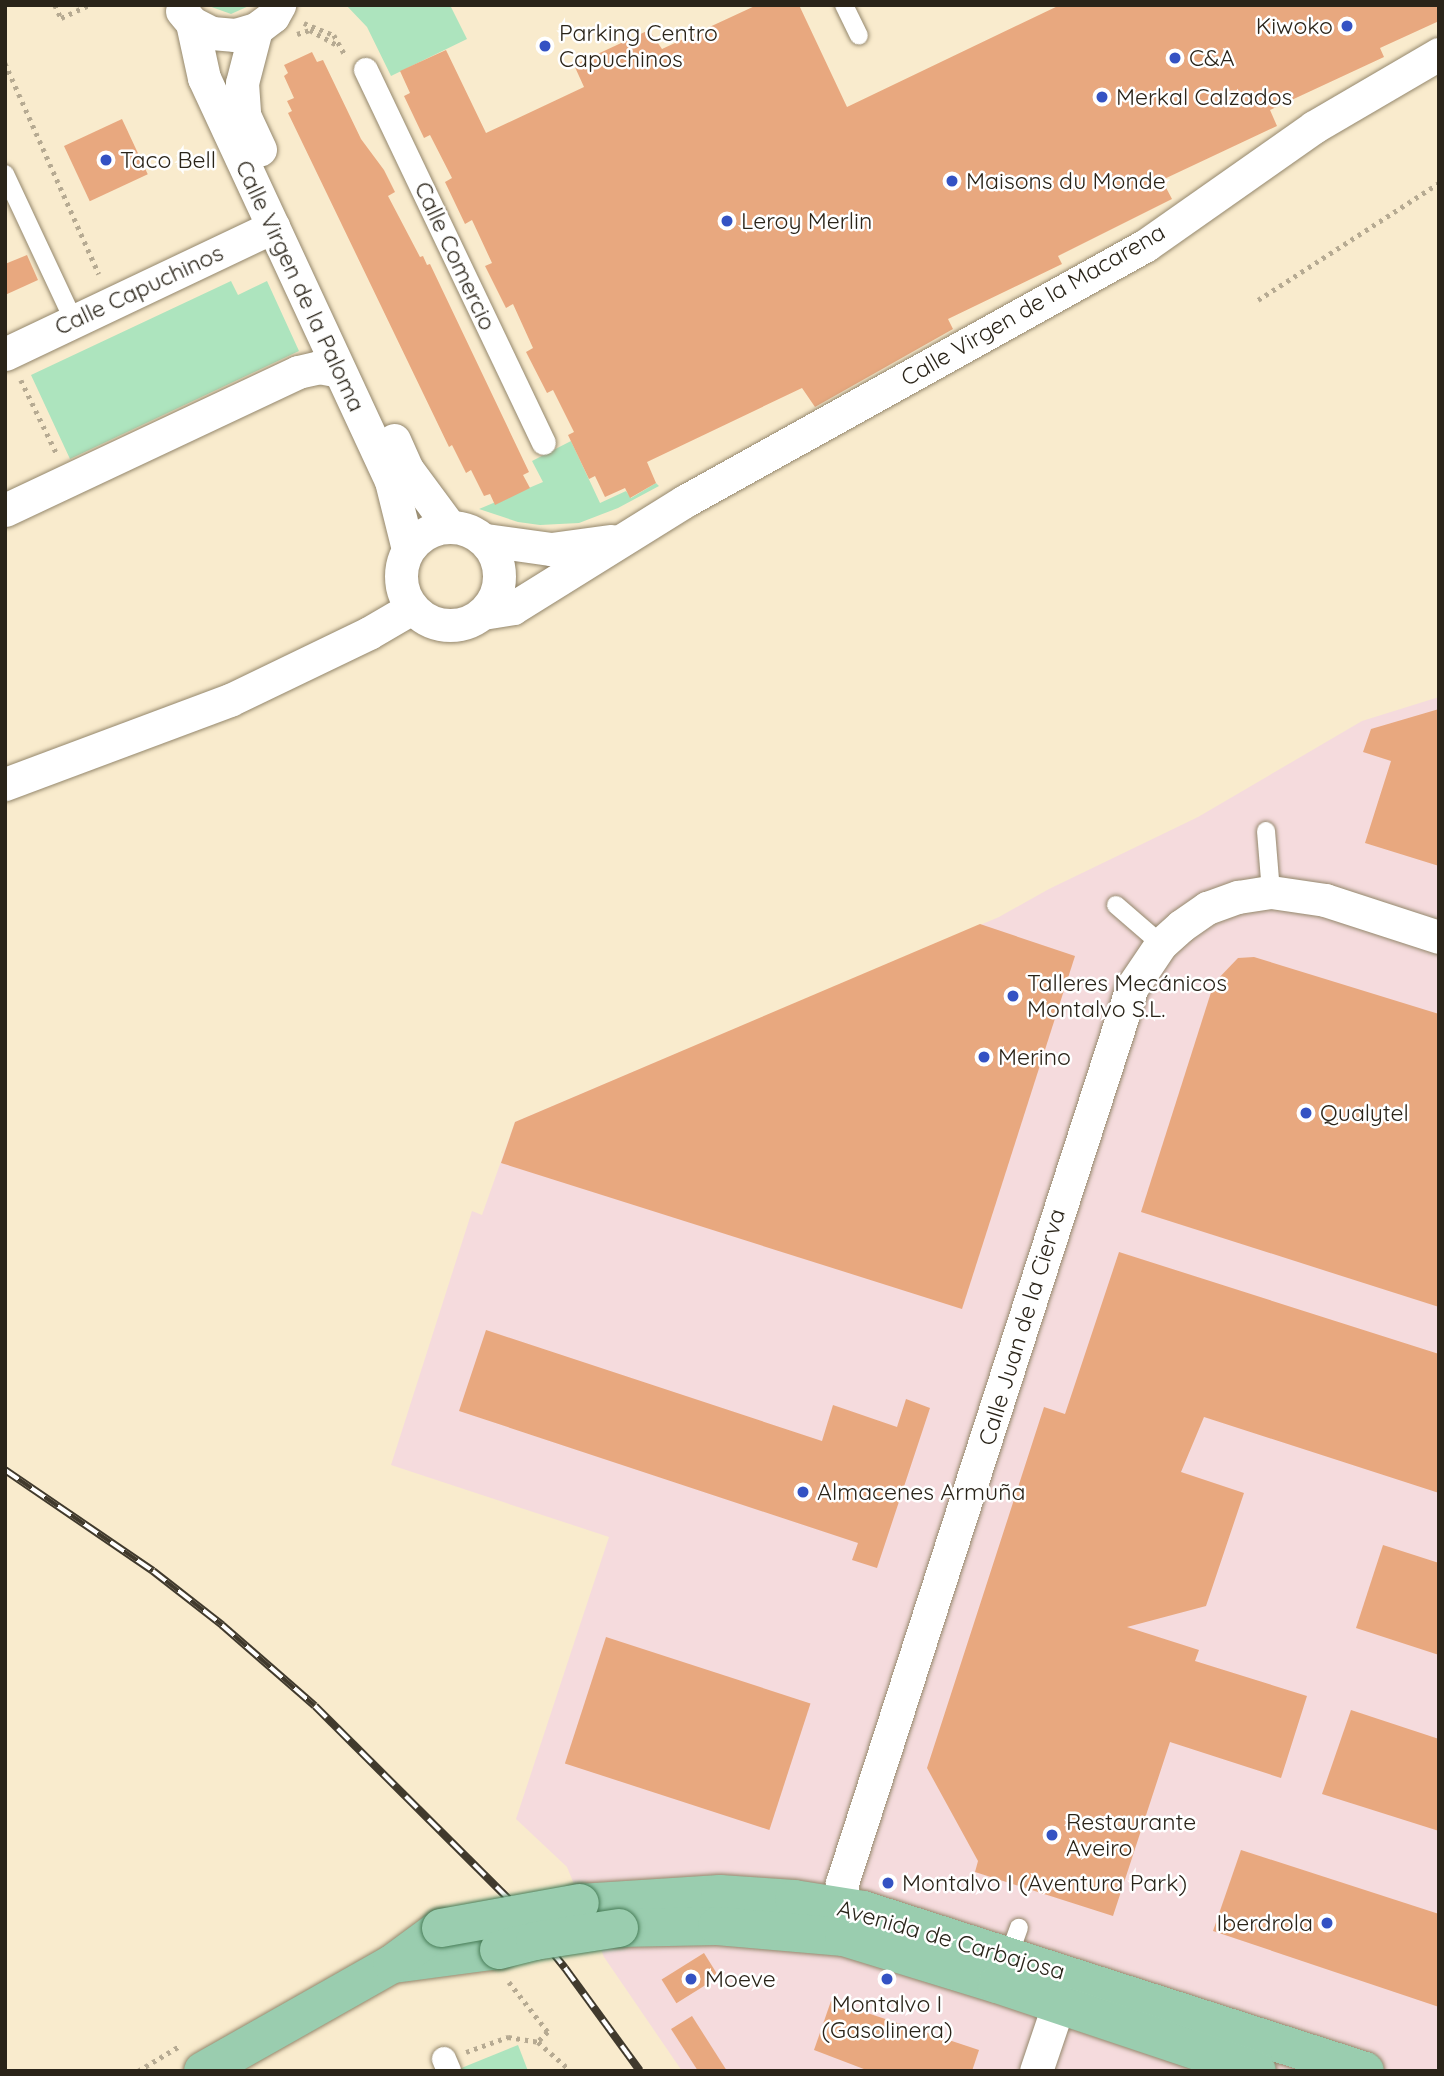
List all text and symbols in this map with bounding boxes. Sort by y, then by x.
place label: Kiwoko [1256,12,1333,40]
marker: Kiwoko [1339,18,1355,34]
place label: Parking Centro Capuchinos [559,19,718,73]
marker: Parking Centro Capuchinos [537,38,553,54]
place label: C&A [1189,44,1235,72]
marker: C&A [1167,50,1183,66]
place label: Merkal Calzados [1116,83,1292,111]
marker: Merkal Calzados [1094,89,1110,105]
place label: Taco Bell [120,146,216,174]
marker: Taco Bell [98,152,114,168]
street label: Calle Virgen de la Paloma [230,156,370,416]
place label: Maisons du Monde [966,167,1166,195]
marker: Maisons du Monde [944,173,960,189]
street label: Calle Comercio [409,177,501,335]
place label: Leroy Merlin [741,207,872,235]
marker: Leroy Merlin [719,213,735,229]
street label: Calle Virgen de la Macarena [896,218,1170,392]
street label: Calle Capuchinos [50,239,228,341]
place label: Talleres Mecánicos Montalvo S.L. [1027,969,1227,1023]
marker: Talleres Mecánicos Montalvo S.L. [1005,988,1021,1004]
place label: Merino [998,1043,1071,1071]
marker: Merino [976,1049,992,1065]
place label: Qualytel [1320,1099,1409,1127]
marker: Qualytel [1298,1105,1314,1121]
street label: Calle Juan de la Cierva [973,1205,1071,1449]
place label: Almacenes Armuña [817,1478,1025,1506]
marker: Almacenes Armuña [795,1484,811,1500]
place label: Restaurante Aveiro [1066,1808,1196,1862]
marker: Restaurante Aveiro [1044,1827,1060,1843]
place label: Montalvo I (Aventura Park) [902,1869,1187,1897]
marker: Montalvo I (Aventura Park) [880,1875,896,1891]
street label: Avenida de Carbajosa [834,1894,1068,1986]
place label: Iberdrola [1217,1909,1313,1937]
marker: Iberdrola [1319,1915,1335,1931]
place label: Moeve [705,1965,776,1993]
marker: Moeve [683,1971,699,1987]
marker: Montalvo I (Gasolinera) [879,1971,895,1987]
place label: Montalvo I (Gasolinera) [821,1990,953,2044]

